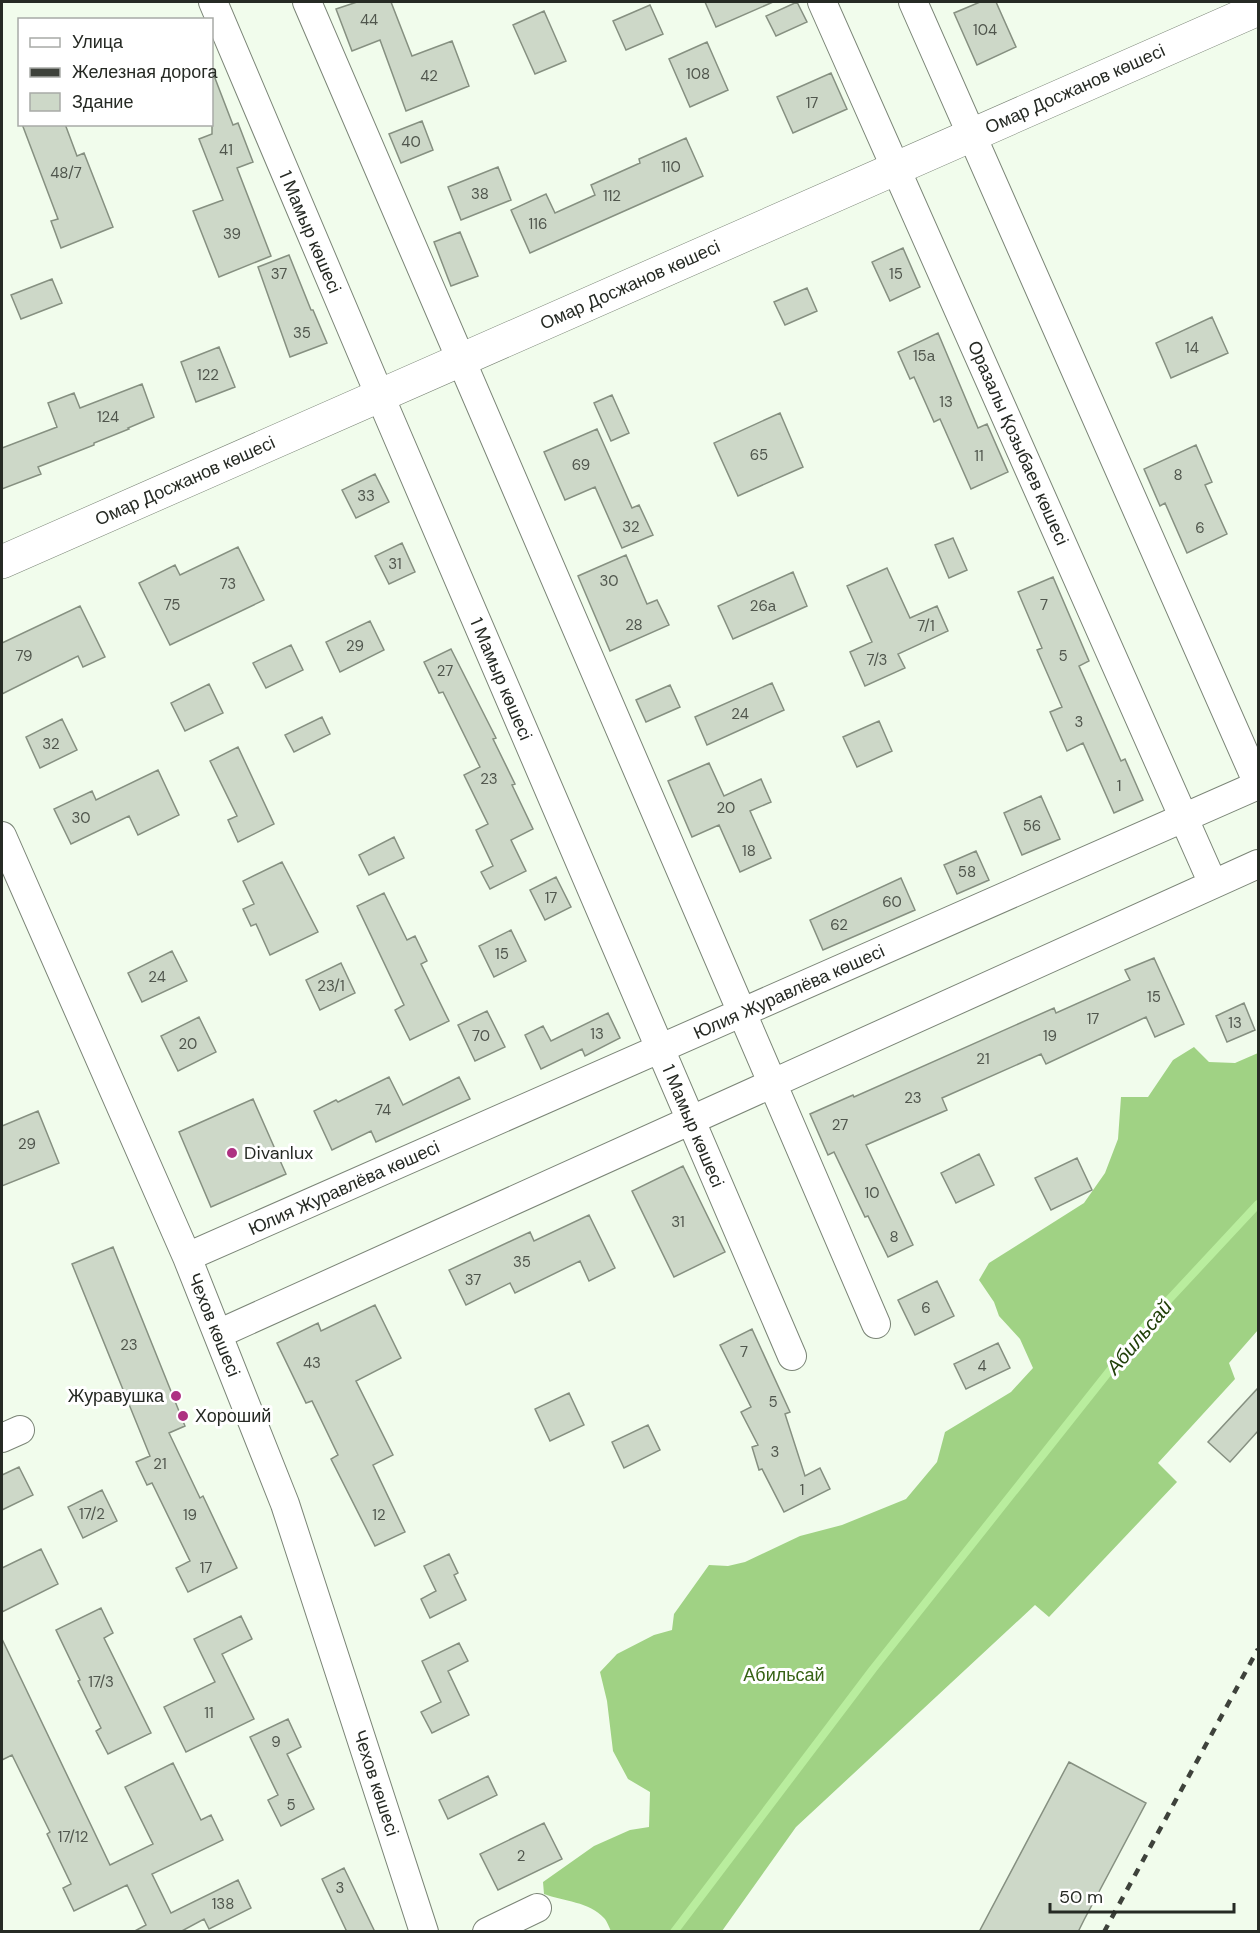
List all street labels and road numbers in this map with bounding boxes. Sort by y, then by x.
street label: Омар Досжанов көшесі [981,38,1169,140]
street label: 1 Мамыр көшесі [273,167,347,297]
street label: Омар Досжанов көшесі [536,234,724,336]
street label: Оразалы Қозыбаев көшесі [962,337,1074,549]
street label: Омар Досжанов көшесі [91,430,279,532]
street label: 1 Мамыр көшесі [464,614,538,744]
street label: Юлия Журавлёва көшесі [690,939,888,1045]
street label: 1 Мамыр көшесі [656,1061,730,1191]
street label: Юлия Журавлёва көшесі [245,1135,443,1241]
street label: Чехов көшесі [182,1269,246,1381]
street label: Чехов көшесі [348,1727,404,1839]

